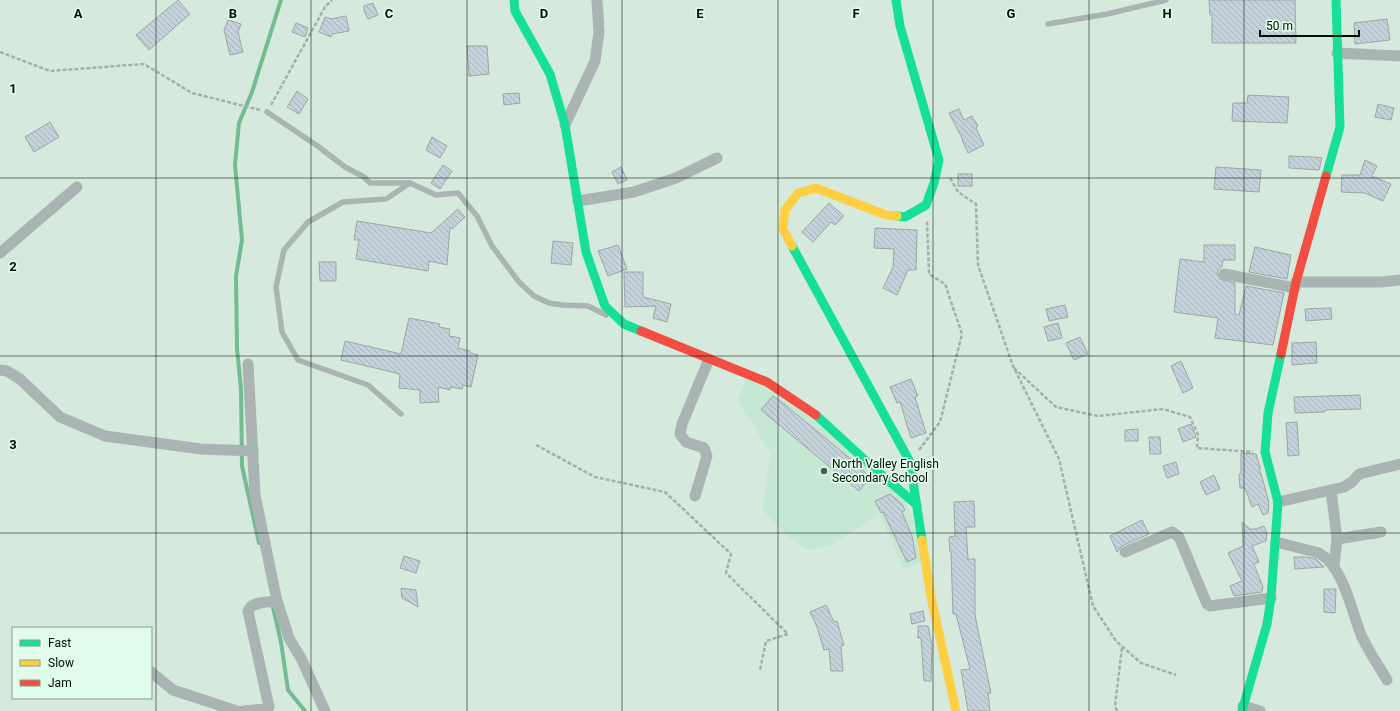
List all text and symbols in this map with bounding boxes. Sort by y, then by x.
text: A [74,6,83,21]
text: B [229,6,237,21]
text: C [385,6,394,21]
text: D [540,6,548,21]
text: E [696,6,704,21]
text: F [852,6,860,21]
text: G [1007,6,1016,21]
text: H [1162,6,1172,21]
scale bar [1260,12,1359,38]
text: 50 m [1266,19,1293,33]
text: 1 [9,81,17,96]
text: 2 [9,259,17,274]
text: 3 [9,437,17,452]
place label: North Valley English Secondary School [832,457,939,485]
marker: North Valley English Secondary School [819,466,829,476]
legend [12,627,152,699]
text: Fast [48,636,71,650]
text: Slow [48,656,74,670]
text: Jam [48,676,72,690]

